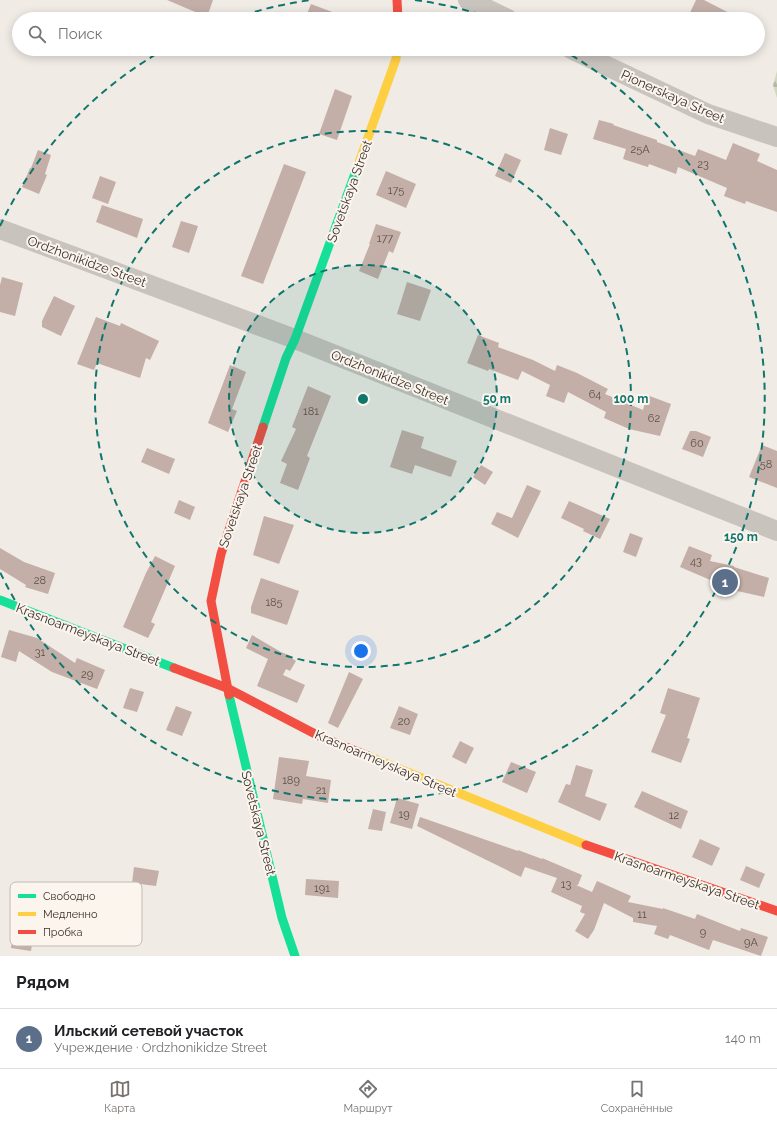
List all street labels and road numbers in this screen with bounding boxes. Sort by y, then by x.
street label: Pionerskaya Street [619,67,727,126]
street label: Sovetskaya Street [324,138,375,244]
street label: Ordzhonikidze Street [25,233,149,290]
street label: Ordzhonikidze Street [329,347,451,408]
street label: Sovetskaya Street [216,442,265,549]
street label: Krasnoarmeyskaya Street [14,600,162,669]
street label: Krasnoarmeyskaya Street [313,727,460,800]
street label: Sovetskaya Street [238,769,279,878]
street label: Krasnoarmeyskaya Street [612,849,762,913]

